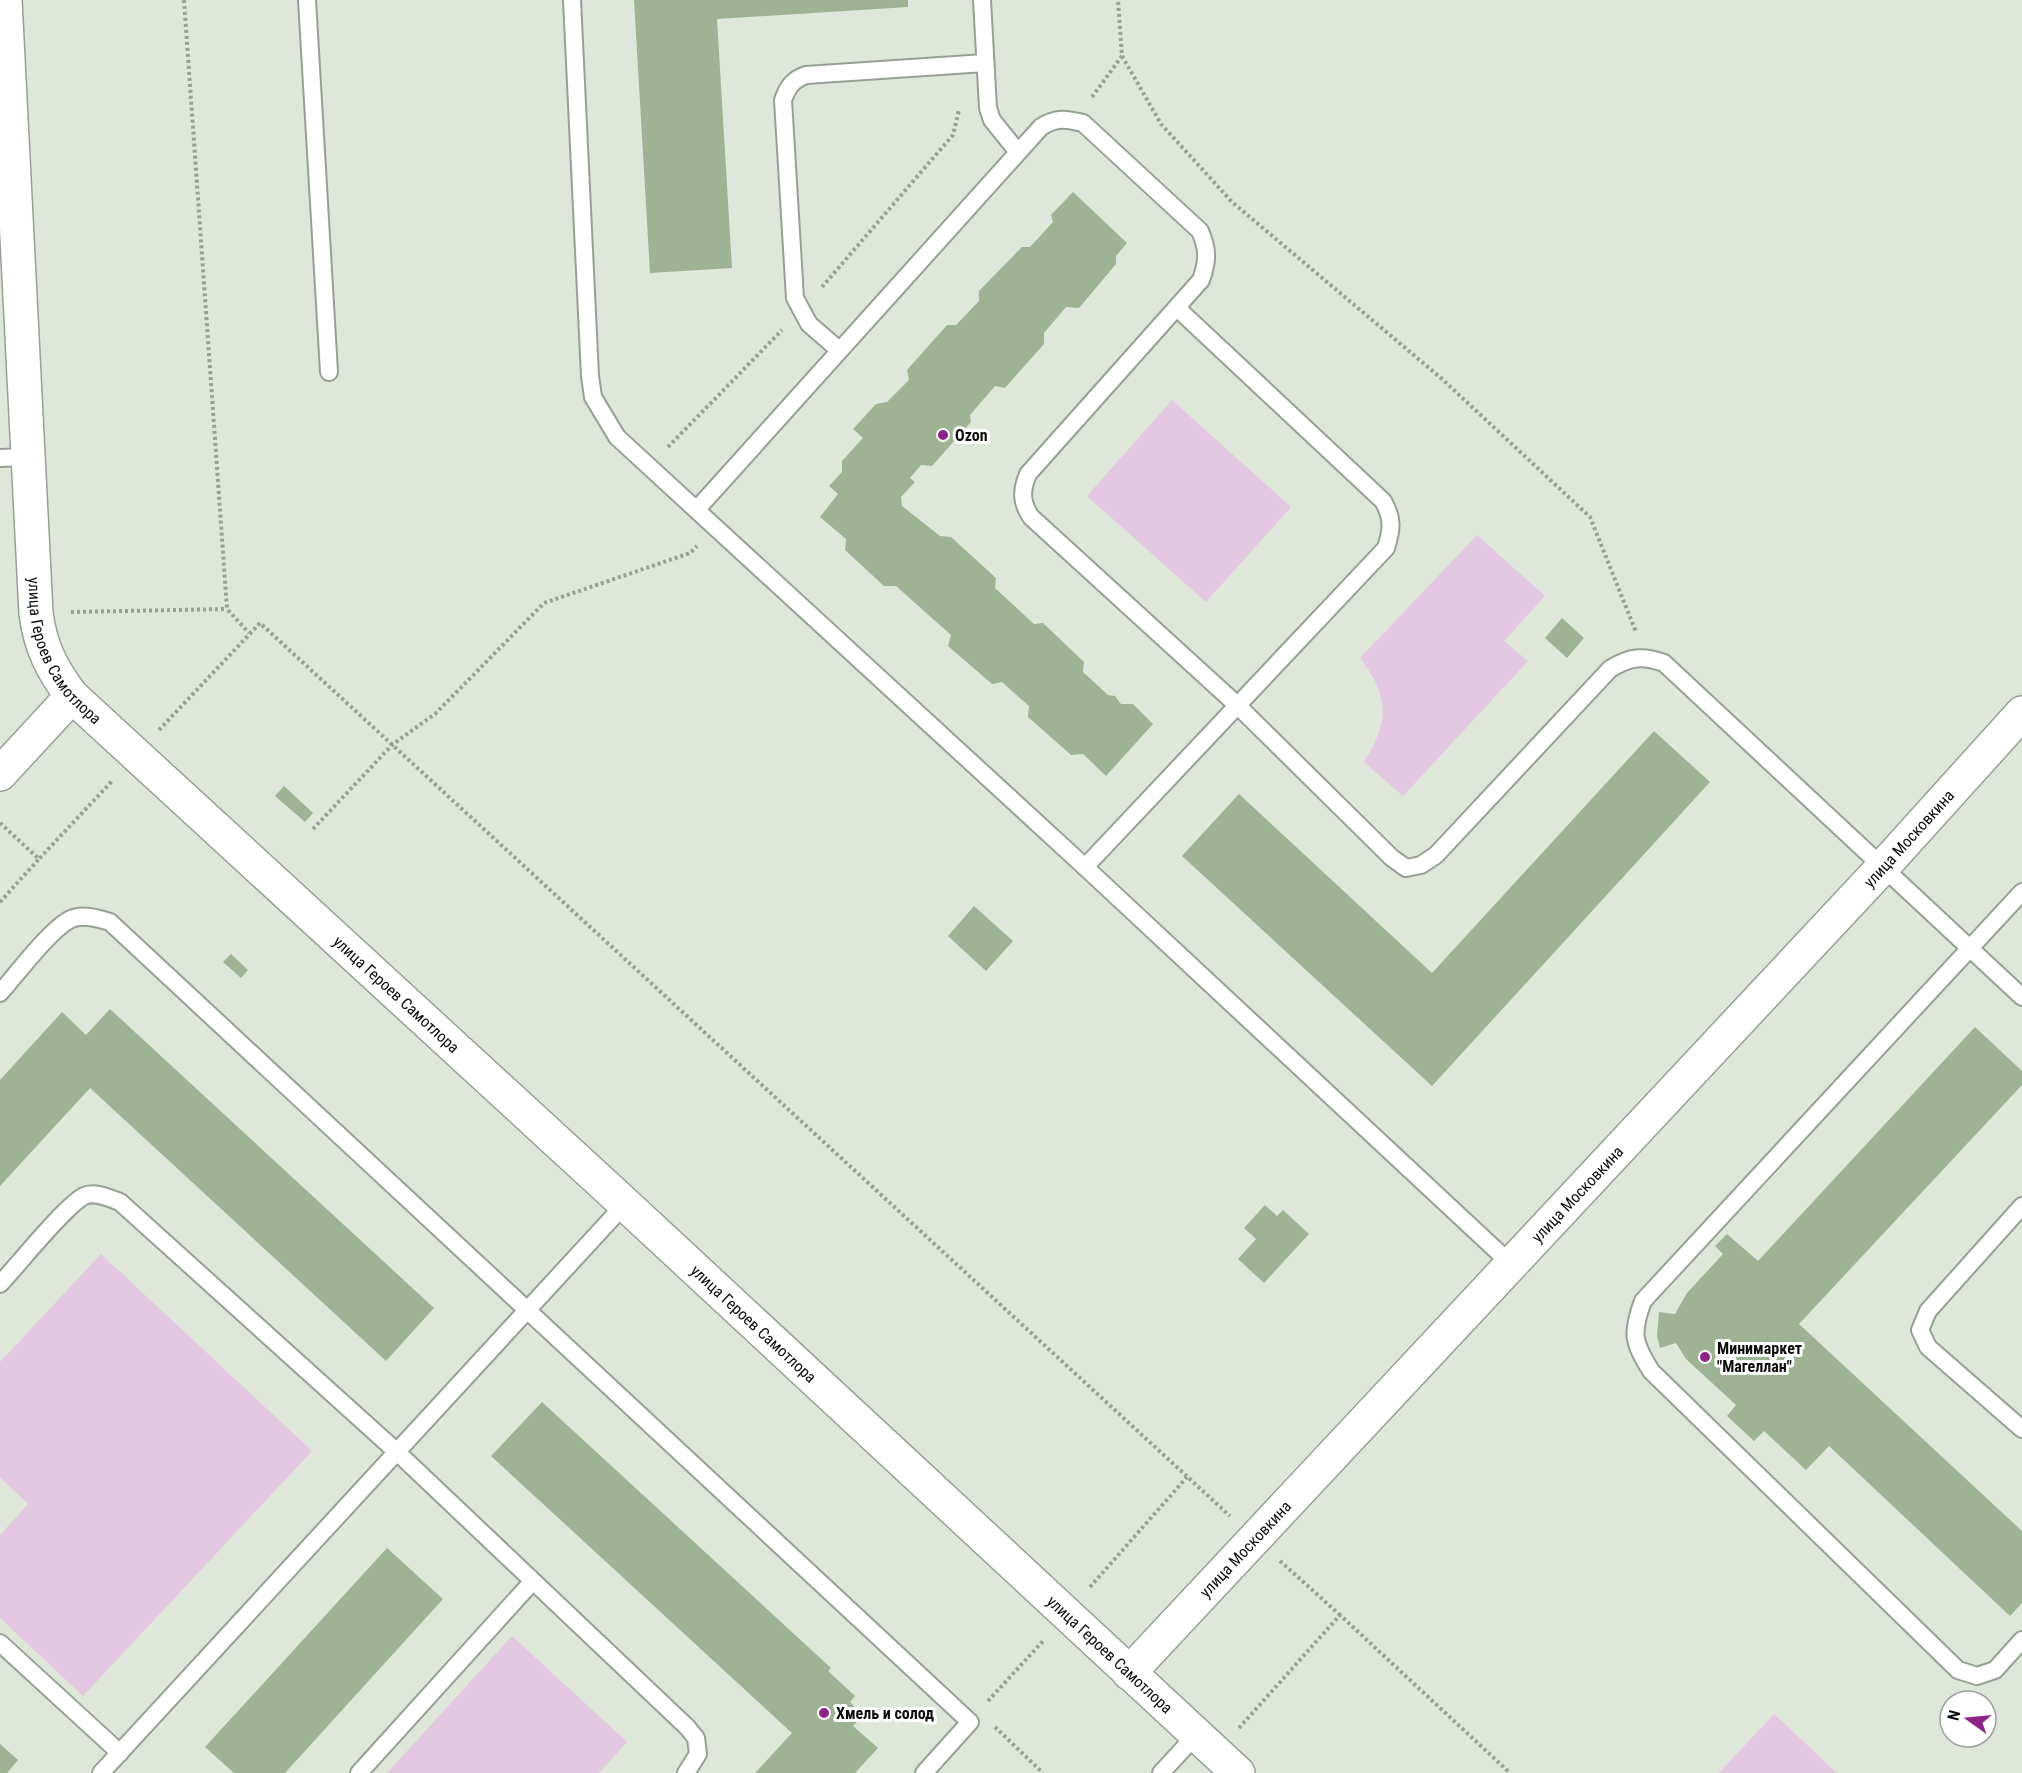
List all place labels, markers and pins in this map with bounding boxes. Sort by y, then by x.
place label: Ozon [955,426,988,445]
marker: Ozon [936,428,950,442]
place label: Минимаркет "Магеллан" [1717,1339,1802,1376]
marker: Минимаркет "Магеллан" [1698,1350,1712,1364]
place label: Хмель и солод [836,1704,934,1723]
marker: Хмель и солод [817,1706,831,1720]

